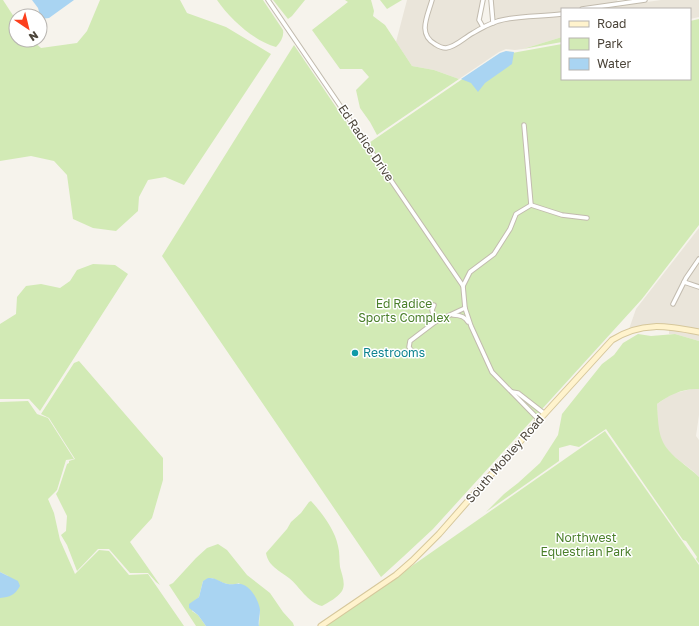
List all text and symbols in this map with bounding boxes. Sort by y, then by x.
north arrow [8,8,48,48]
legend [561,8,691,80]
text: Road [597,16,626,31]
text: N [27,29,41,44]
text: Park [597,36,623,51]
text: Water [597,56,631,71]
street label: Ed Radice Drive [335,102,398,184]
park label: Ed Radice Sports Complex [358,296,450,325]
place label: Restrooms [363,345,425,360]
marker: Restrooms [350,348,360,358]
street label: South Mobley Road [462,412,547,506]
park label: Northwest Equestrian Park [541,530,632,559]

